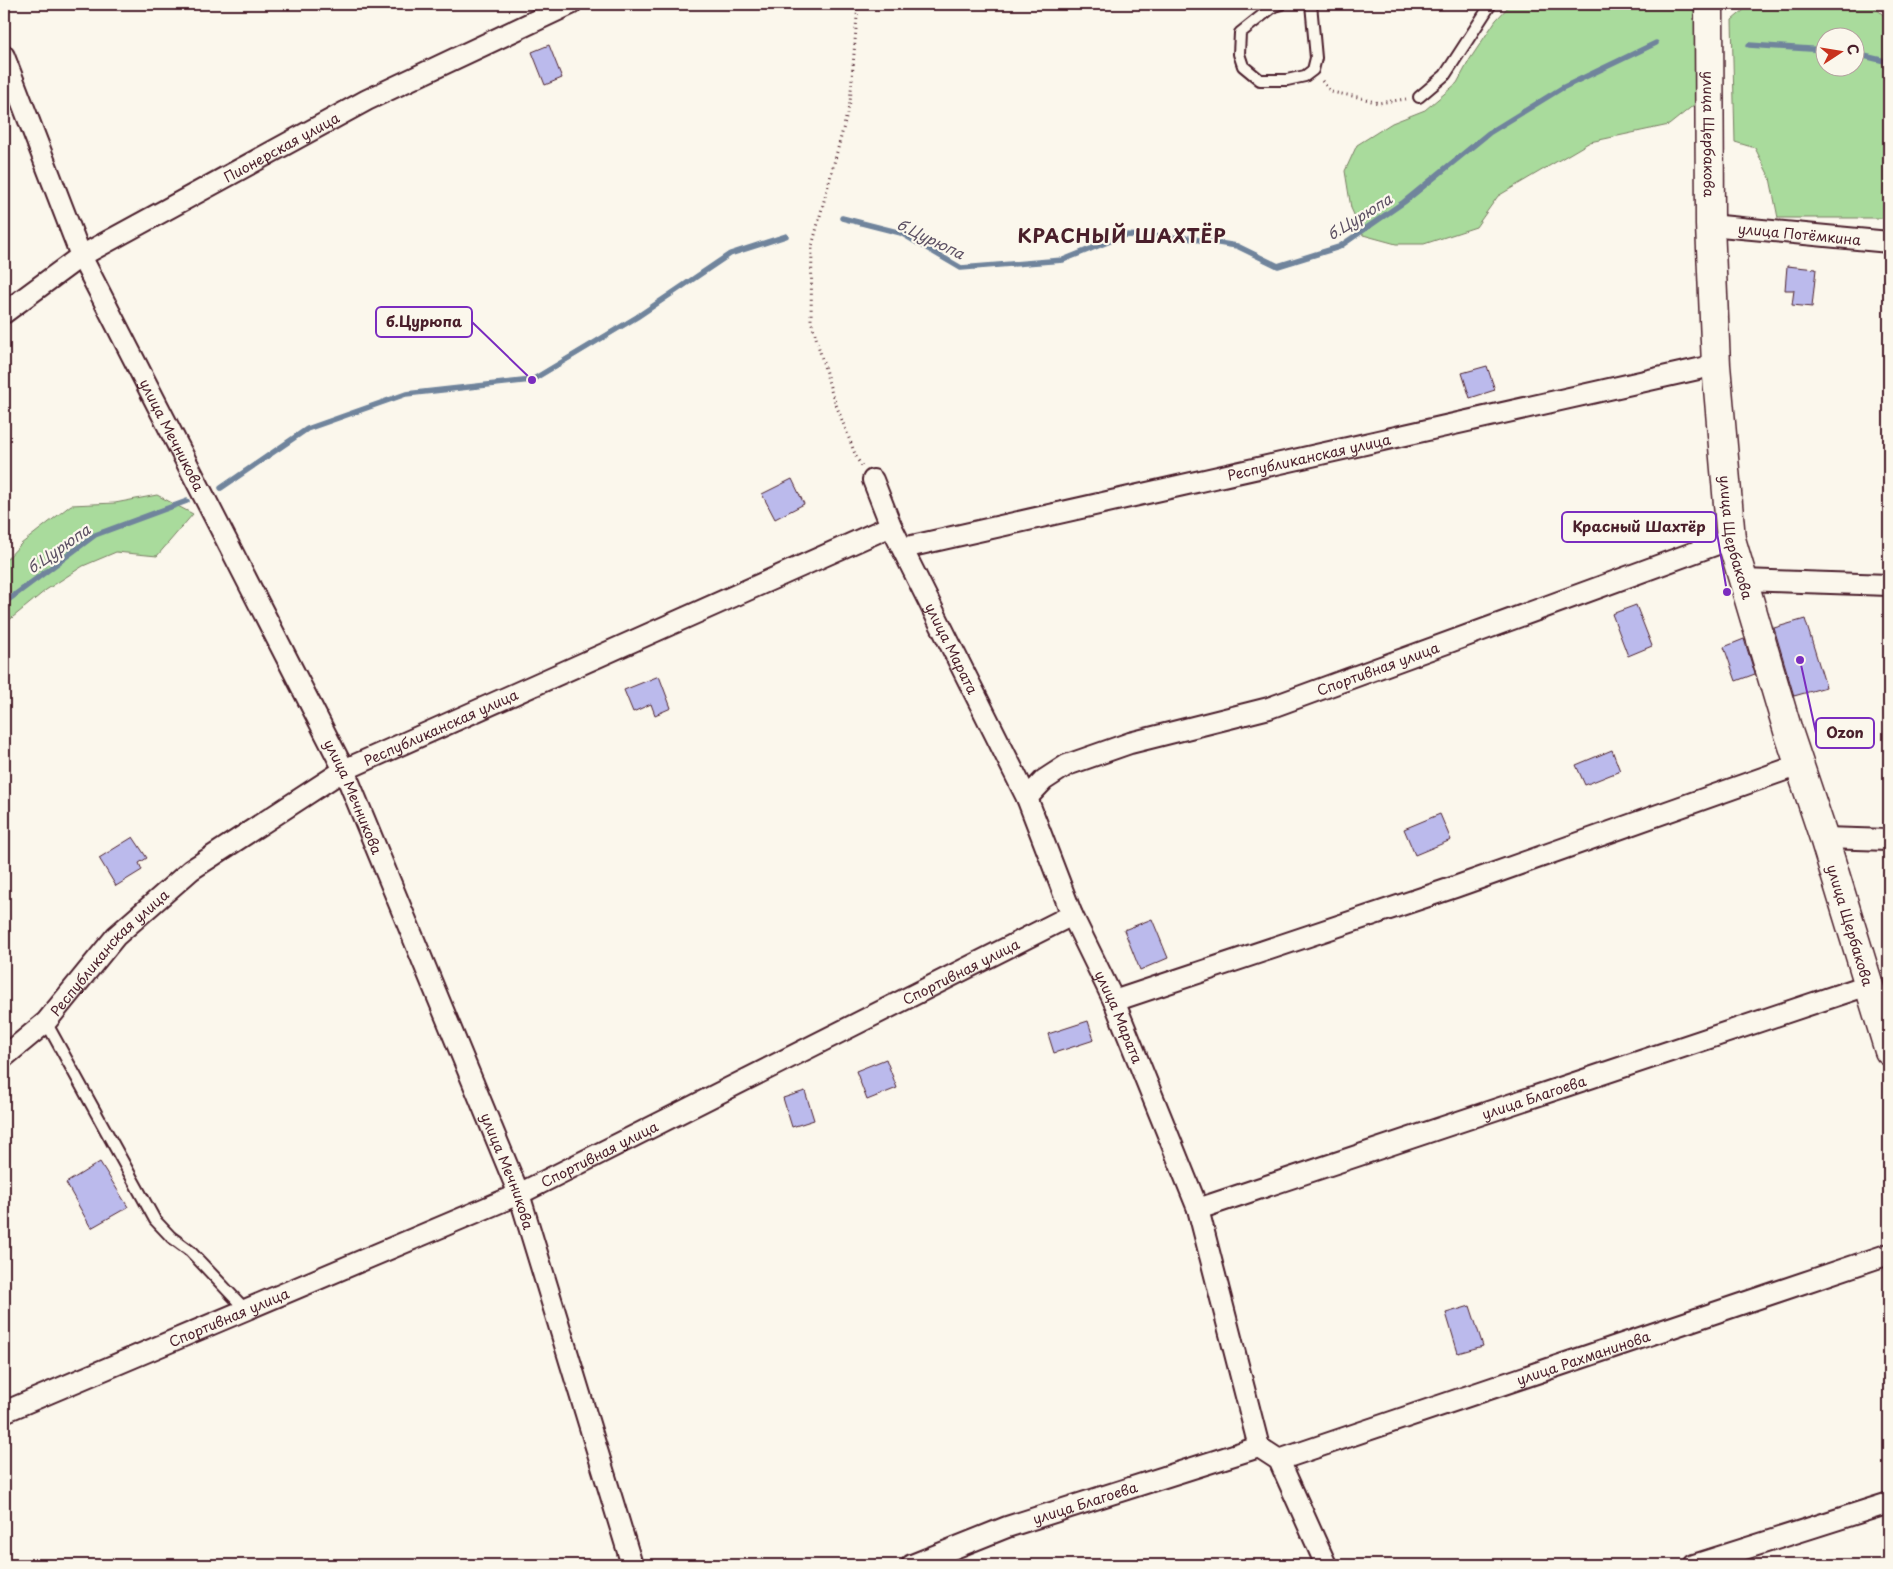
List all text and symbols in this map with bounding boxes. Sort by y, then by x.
north arrow [1816,28,1866,78]
text: С [1842,42,1865,57]
street label: улица Щербакова [1699,71,1720,197]
street label: Пионерская улица [220,107,343,187]
water label: б.Цурюпа [1322,187,1397,245]
water label: б.Цурюпа [893,212,969,265]
street label: улица Потёмкина [1737,217,1862,250]
district label: КРАСНЫЙ ШАХТЁР [1017,221,1227,249]
callout: б.Цурюпа [376,307,472,337]
text: б.Цурюпа [386,309,463,332]
street label: улица Мечникова [135,375,210,495]
street label: Республиканская улица [1225,428,1393,485]
street label: улица Щербакова [1715,474,1759,602]
callout: Красный Шахтёр [1562,512,1716,542]
text: Красный Шахтёр [1572,514,1706,537]
water label: б.Цурюпа [22,517,95,578]
street label: улица Марата [920,599,984,698]
street label: Спортивная улица [1314,636,1442,700]
street label: Республиканская улица [360,683,521,771]
callout: Ozon [1816,718,1874,748]
text: Ozon [1826,720,1864,743]
street label: улица Мечникова [319,735,388,858]
street label: улица Щербакова [1822,862,1879,989]
street label: Республиканская улица [45,884,173,1020]
street label: Спортивная улица [899,933,1023,1010]
street label: улица Марата [1090,966,1149,1067]
street label: улица Благоева [1479,1069,1589,1124]
street label: улица Мечникова [476,1109,540,1232]
street label: Спортивная улица [537,1115,662,1192]
street label: Спортивная улица [165,1282,292,1352]
street label: улица Рахманинова [1513,1325,1653,1390]
street label: улица Благоева [1030,1476,1140,1529]

